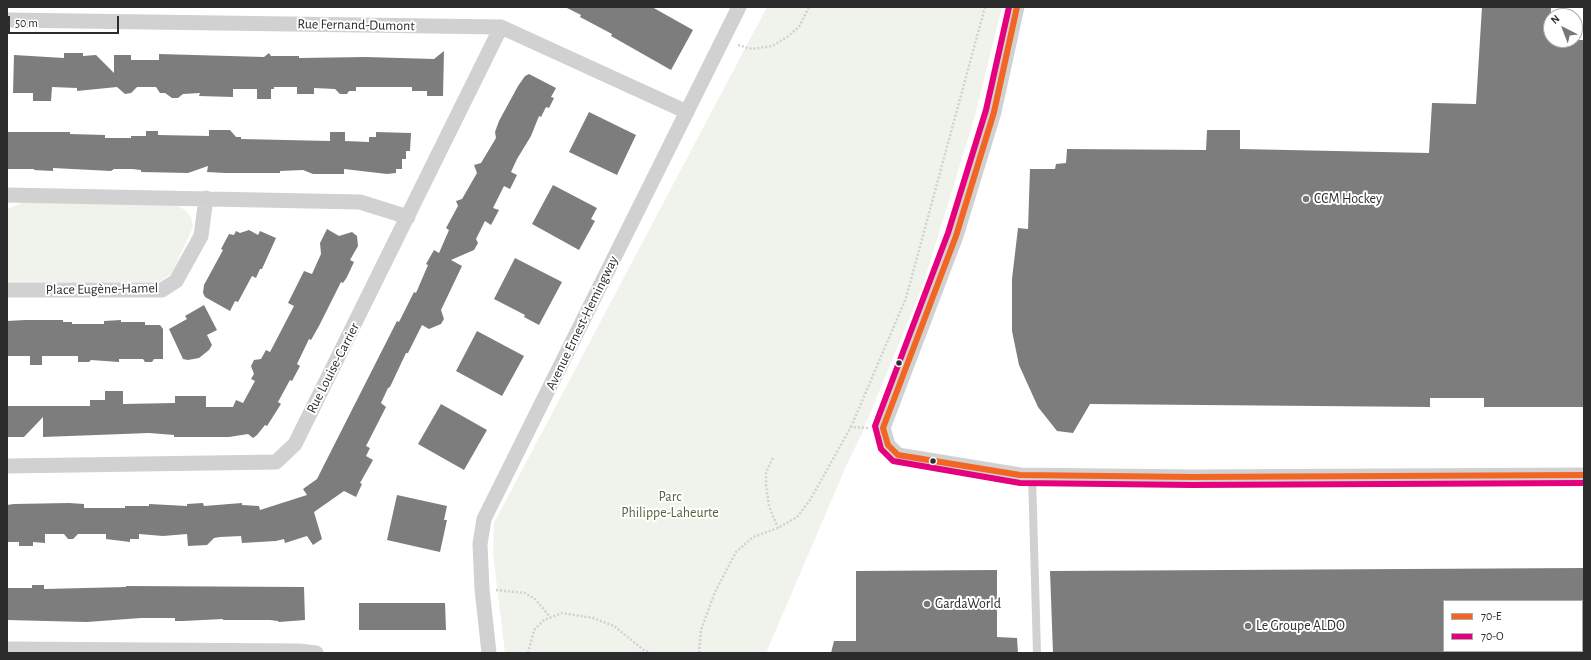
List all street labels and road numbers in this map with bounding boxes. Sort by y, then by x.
street label: Rue Fernand-Dumont [297,16,415,34]
street label: Avenue Ernest-Hemingway [542,253,622,393]
street label: Place Eugène-Hamel [46,280,158,298]
street label: Rue Louise-Carrier [303,320,363,416]

